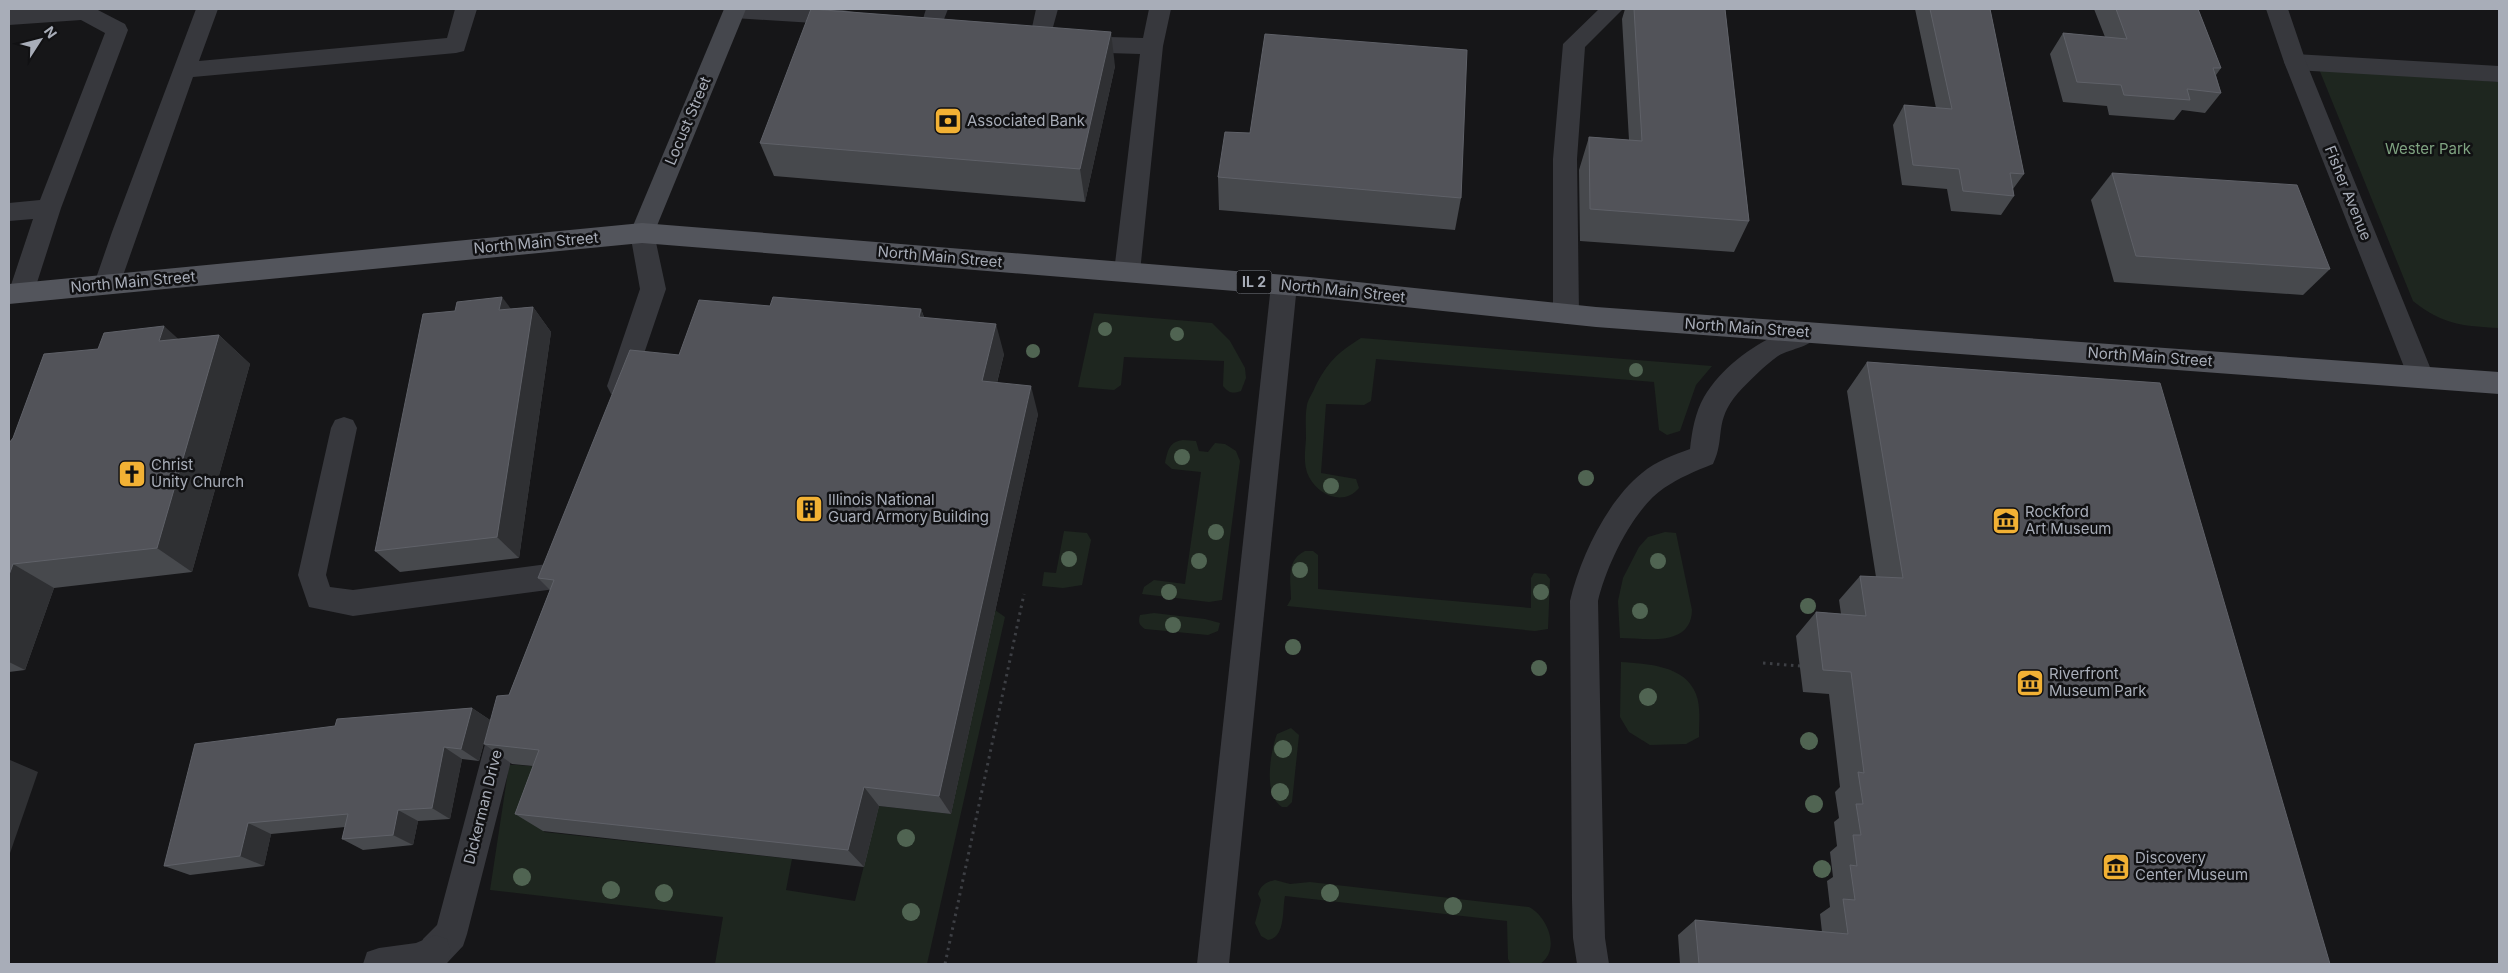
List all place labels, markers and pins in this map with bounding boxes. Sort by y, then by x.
bank icon: Associated Bank [933,106,963,136]
place label: Associated Bank [967,111,1086,130]
place label: Christ Unity Church [151,455,244,491]
church icon: Christ Unity Church [117,459,147,489]
place label: Illinois National Guard Armory Building [828,490,989,526]
building icon: Illinois National Guard Armory Building [794,494,824,524]
place label: Rockford Art Museum [2025,502,2111,538]
museum icon: Rockford Art Museum [1991,506,2021,536]
place label: Riverfront Museum Park [2049,664,2147,700]
museum icon: Riverfront Museum Park [2015,668,2045,698]
place label: Discovery Center Museum [2135,848,2248,884]
museum icon: Discovery Center Museum [2101,852,2131,882]

